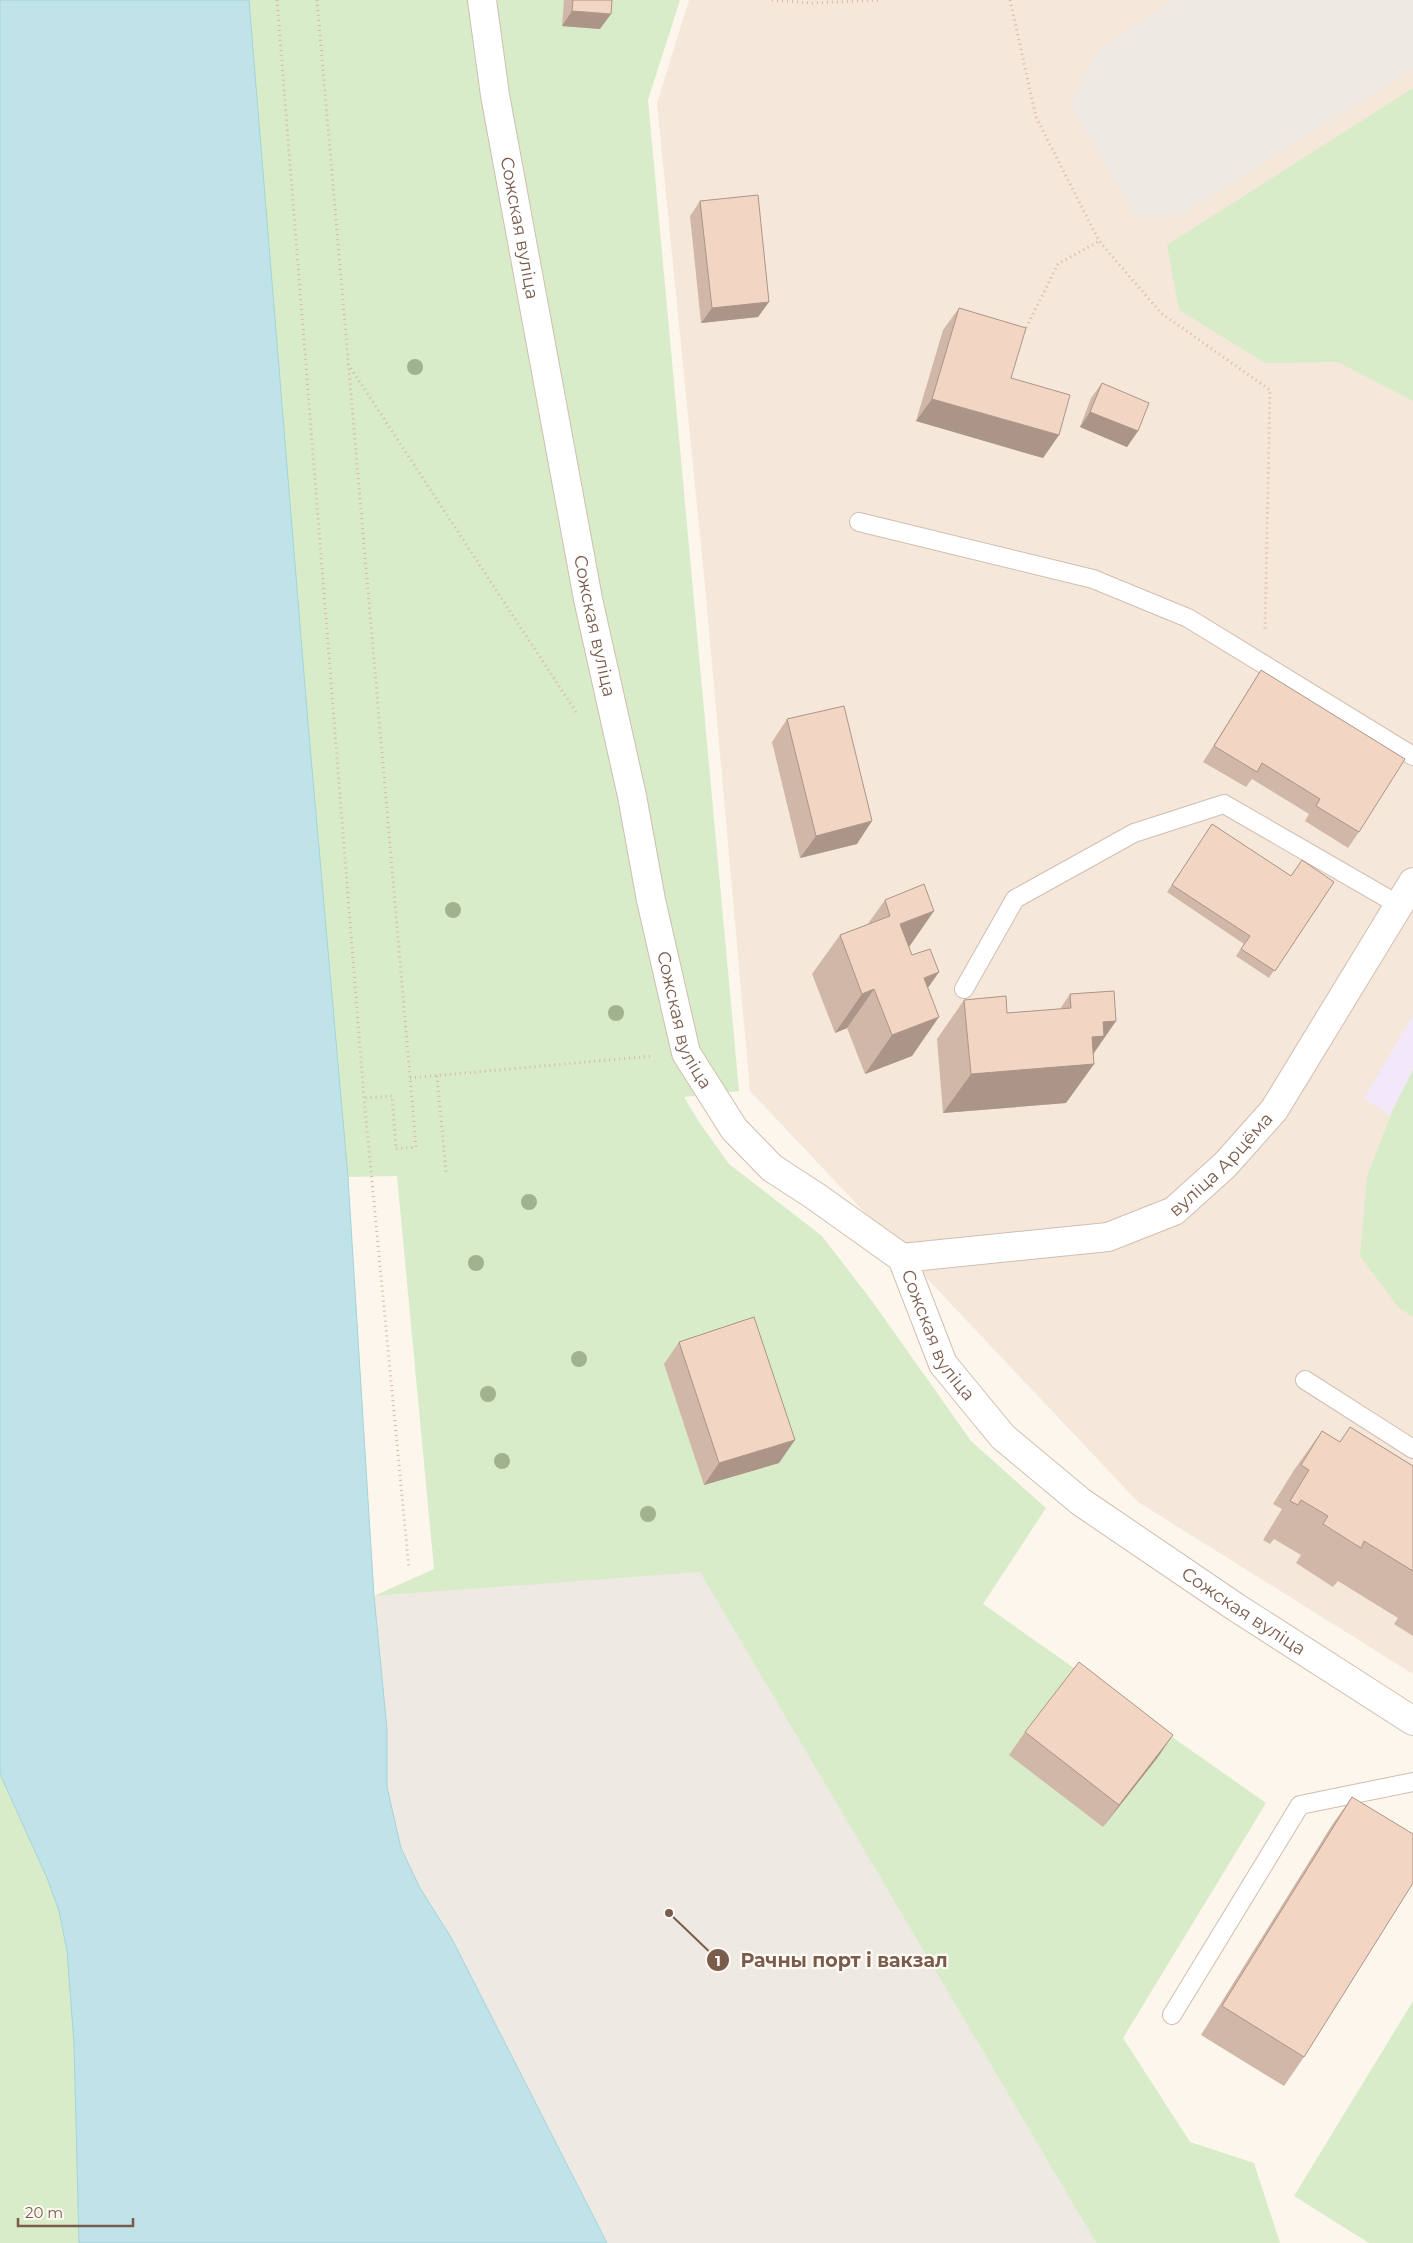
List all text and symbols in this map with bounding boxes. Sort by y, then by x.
street label: Сожская вуліца [496,155,543,301]
street label: Сожская вуліца [569,553,620,699]
street label: Сожская вуліца [652,949,717,1093]
street label: вуліца Арцёма [1164,1108,1277,1221]
street label: Сожская вуліца [897,1266,980,1405]
street label: Сожская вуліца [1177,1562,1310,1660]
callout: Рачны порт і вакзал [705,1943,957,1977]
text: Рачны порт і вакзал [740,1949,948,1972]
text: 1 [715,1951,721,1970]
scale bar [18,2196,132,2228]
text: 20 m [25,2203,63,2222]

